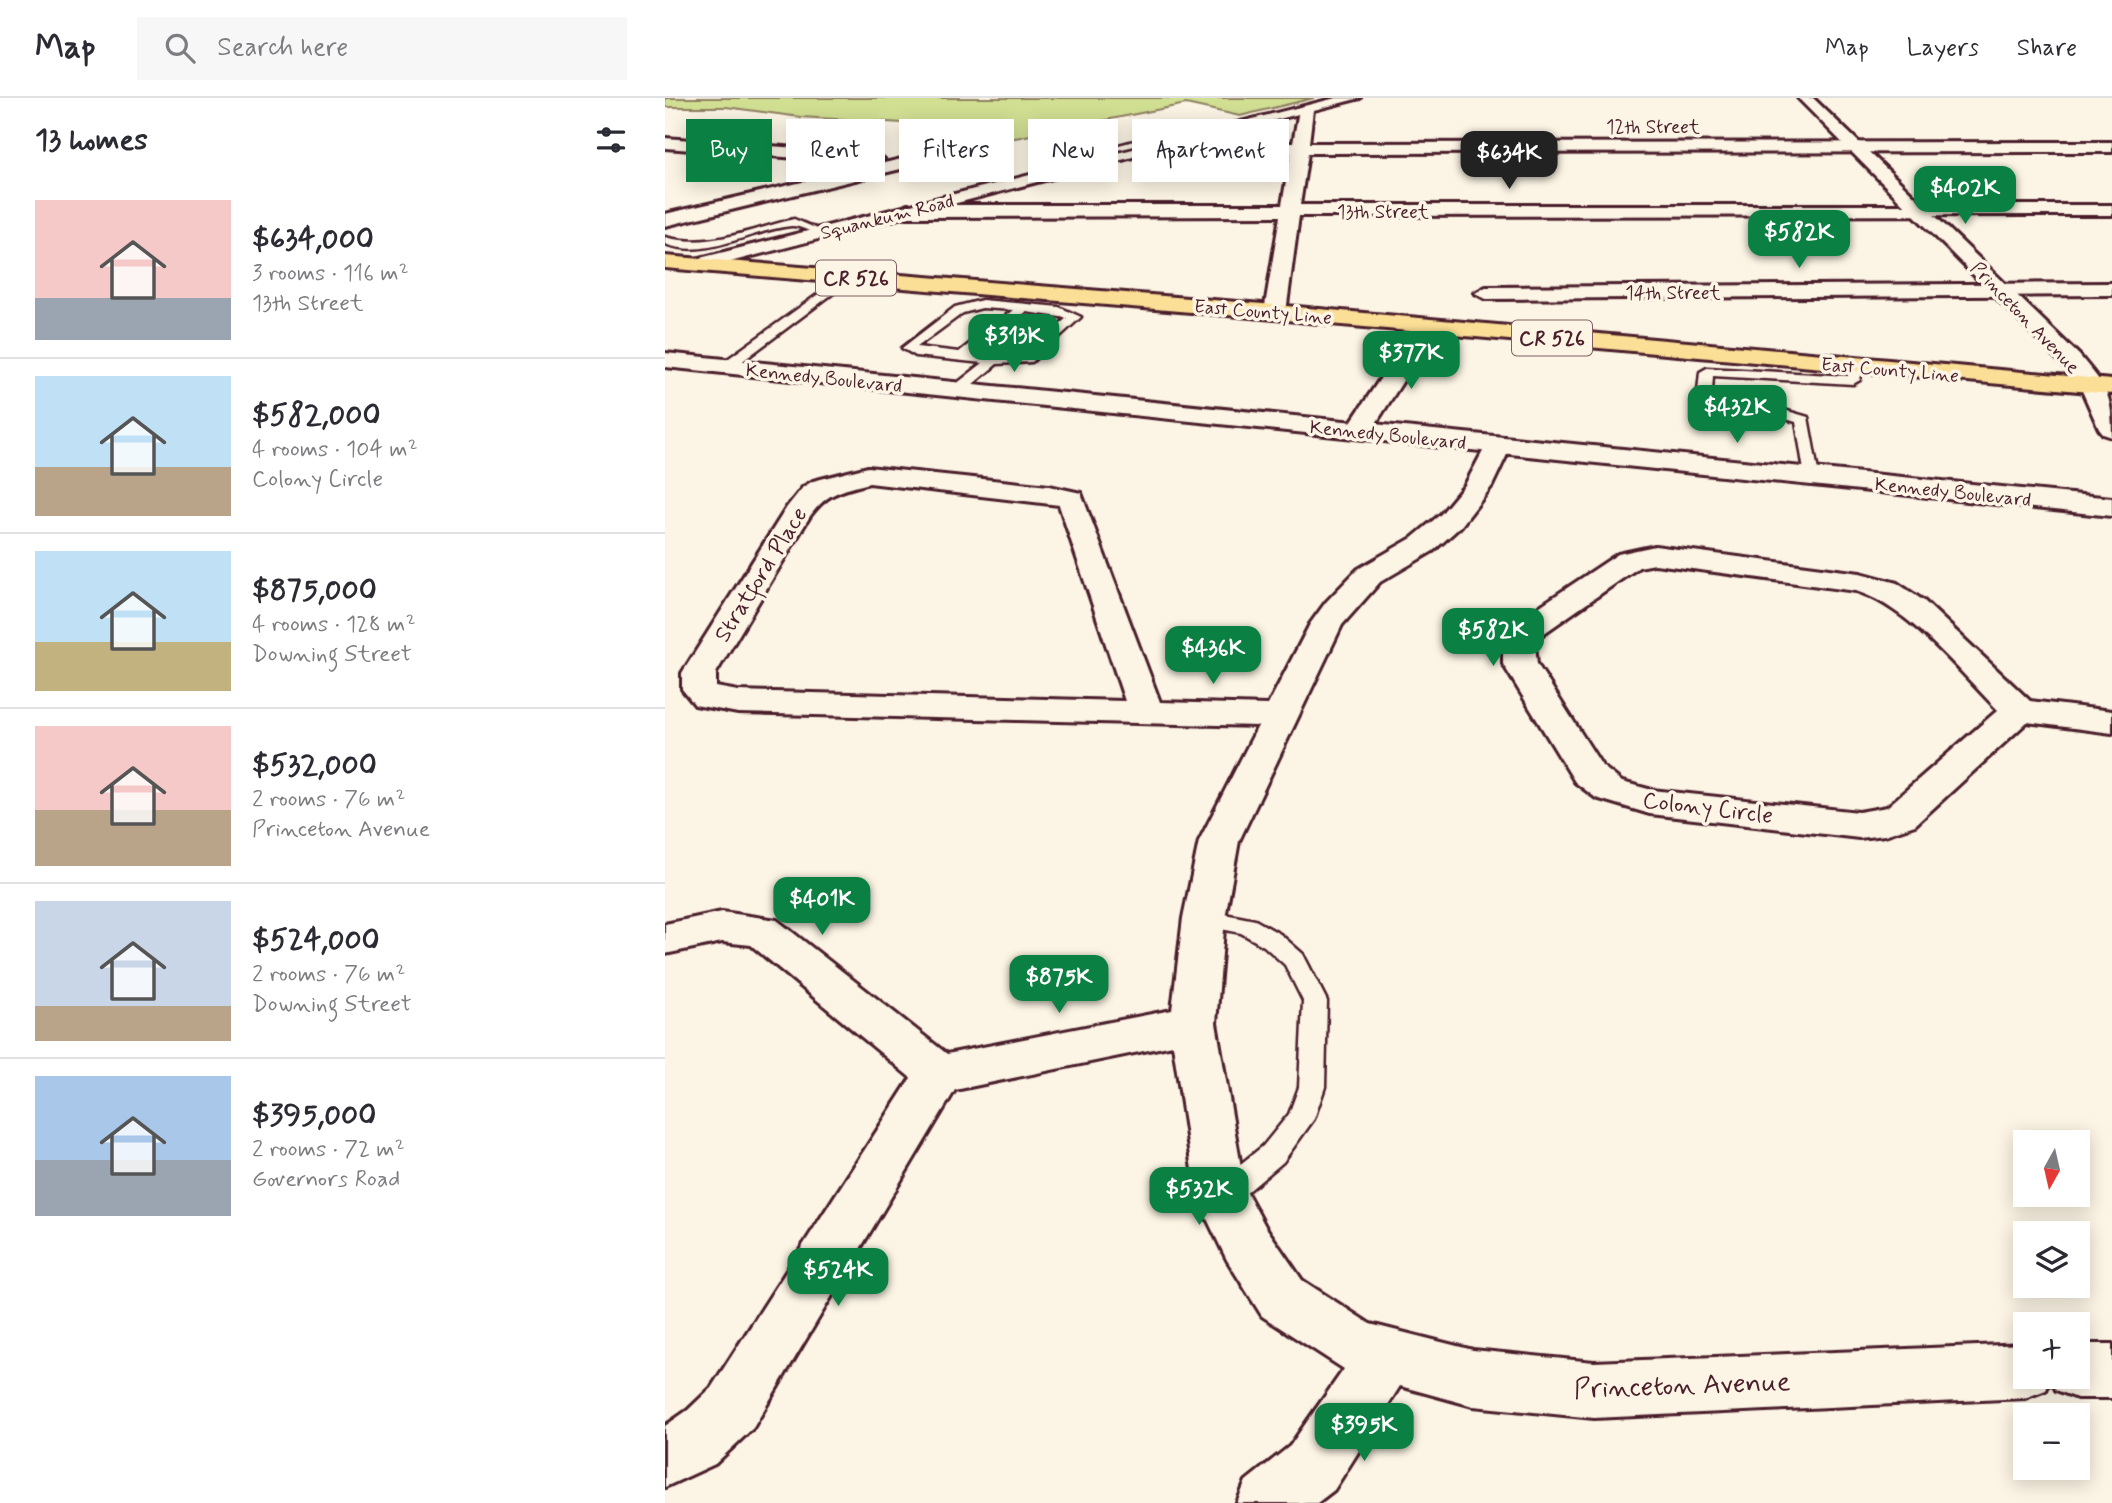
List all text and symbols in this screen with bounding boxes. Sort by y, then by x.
search box [137,17,627,80]
text: Map [35,26,95,70]
icon: search [161,29,199,67]
text: Search here [217,31,348,65]
text: Map [1825,33,1869,64]
text: Layers [1907,33,1979,64]
text: Share [2017,33,2077,64]
street label: 12th Street [1606,115,1700,140]
chip: Buy [686,119,772,182]
chip: Rent [786,119,885,182]
chip: Filters [899,119,1014,182]
chip: New [1028,119,1118,182]
chip: Apartment [1132,119,1289,182]
text: 13 homes [35,121,148,160]
icon: filters [592,121,630,159]
pin: $634K [1460,132,1558,191]
text: $634K [1477,139,1541,169]
pin: $402K [1916,166,2014,226]
text: $402K [1930,174,2000,204]
street label: Squankum Road [818,189,957,246]
street label: 13th Street [1337,200,1429,225]
pin: $582K [1750,211,1848,270]
text: $582K [1764,218,1834,248]
text: $634,000 [252,220,374,259]
icon: home [91,228,175,312]
street label: Princeton Avenue [1965,256,2085,380]
text: 3 rooms · 116 m² [252,259,409,289]
road number: CR 526 [816,260,896,296]
street label: 14th Street [1625,281,1721,306]
text: 13th Street [252,289,363,319]
street label: East County Line [1193,294,1333,332]
pin: $313K [965,314,1063,374]
road number: CR 526 [1512,320,1592,356]
text: $313K [984,322,1044,352]
pin: $377K [1362,331,1460,391]
text: $377K [1379,339,1443,369]
street label: East County Line [1820,352,1960,390]
street label: Kennedy Boulevard [744,358,903,399]
pin: $432K [1688,386,1786,445]
text: $432K [1704,393,1770,423]
text: $582,000 [252,396,380,435]
icon: home [91,404,175,488]
street label: Kennedy Boulevard [1308,415,1467,456]
text: 4 rooms · 104 m² [252,435,418,465]
text: Colony Circle [252,465,383,495]
street label: Kennedy Boulevard [1873,472,2032,513]
street label: Stratford Place [708,502,816,649]
text: $875,000 [252,571,377,610]
icon: home [91,579,175,663]
pin: $582K [1444,608,1542,668]
text: 4 rooms · 128 m² [252,610,416,640]
text: $582K [1458,616,1528,646]
pin: $436K [1164,626,1262,686]
text: $436K [1181,634,1245,664]
text: Downing Street [252,640,412,670]
text: $532,000 [252,746,377,785]
icon: home [91,754,175,838]
text: 2 rooms · 76 m² [252,785,405,815]
street label: Colony Circle [1641,786,1775,832]
text: Princeton Avenue [252,815,430,845]
pin: $401K [773,878,871,937]
text: $401K [789,885,855,915]
text: $524,000 [252,921,380,960]
icon: home [91,929,175,1013]
pin: $875K [1010,956,1108,1015]
text: 2 rooms · 76 m² [252,960,405,990]
text: $875K [1025,963,1093,993]
text: Downing Street [252,990,412,1020]
text: $395,000 [252,1096,376,1135]
icon: home [91,1104,175,1188]
north arrow [2013,1130,2089,1208]
map controls [2013,1130,2090,1480]
text: 2 rooms · 72 m² [252,1135,405,1165]
text: Governors Road [252,1165,400,1195]
pin: $532K [1150,1168,1248,1227]
text: $532K [1166,1175,1233,1205]
button: layers [2013,1221,2090,1298]
pin: $524K [789,1248,887,1308]
text: $524K [803,1256,873,1286]
button: + [2013,1312,2090,1389]
street label: Princeton Avenue [1573,1364,1791,1409]
button: − [2013,1403,2090,1480]
pin: $395K [1315,1404,1413,1463]
text: $395K [1331,1411,1397,1441]

